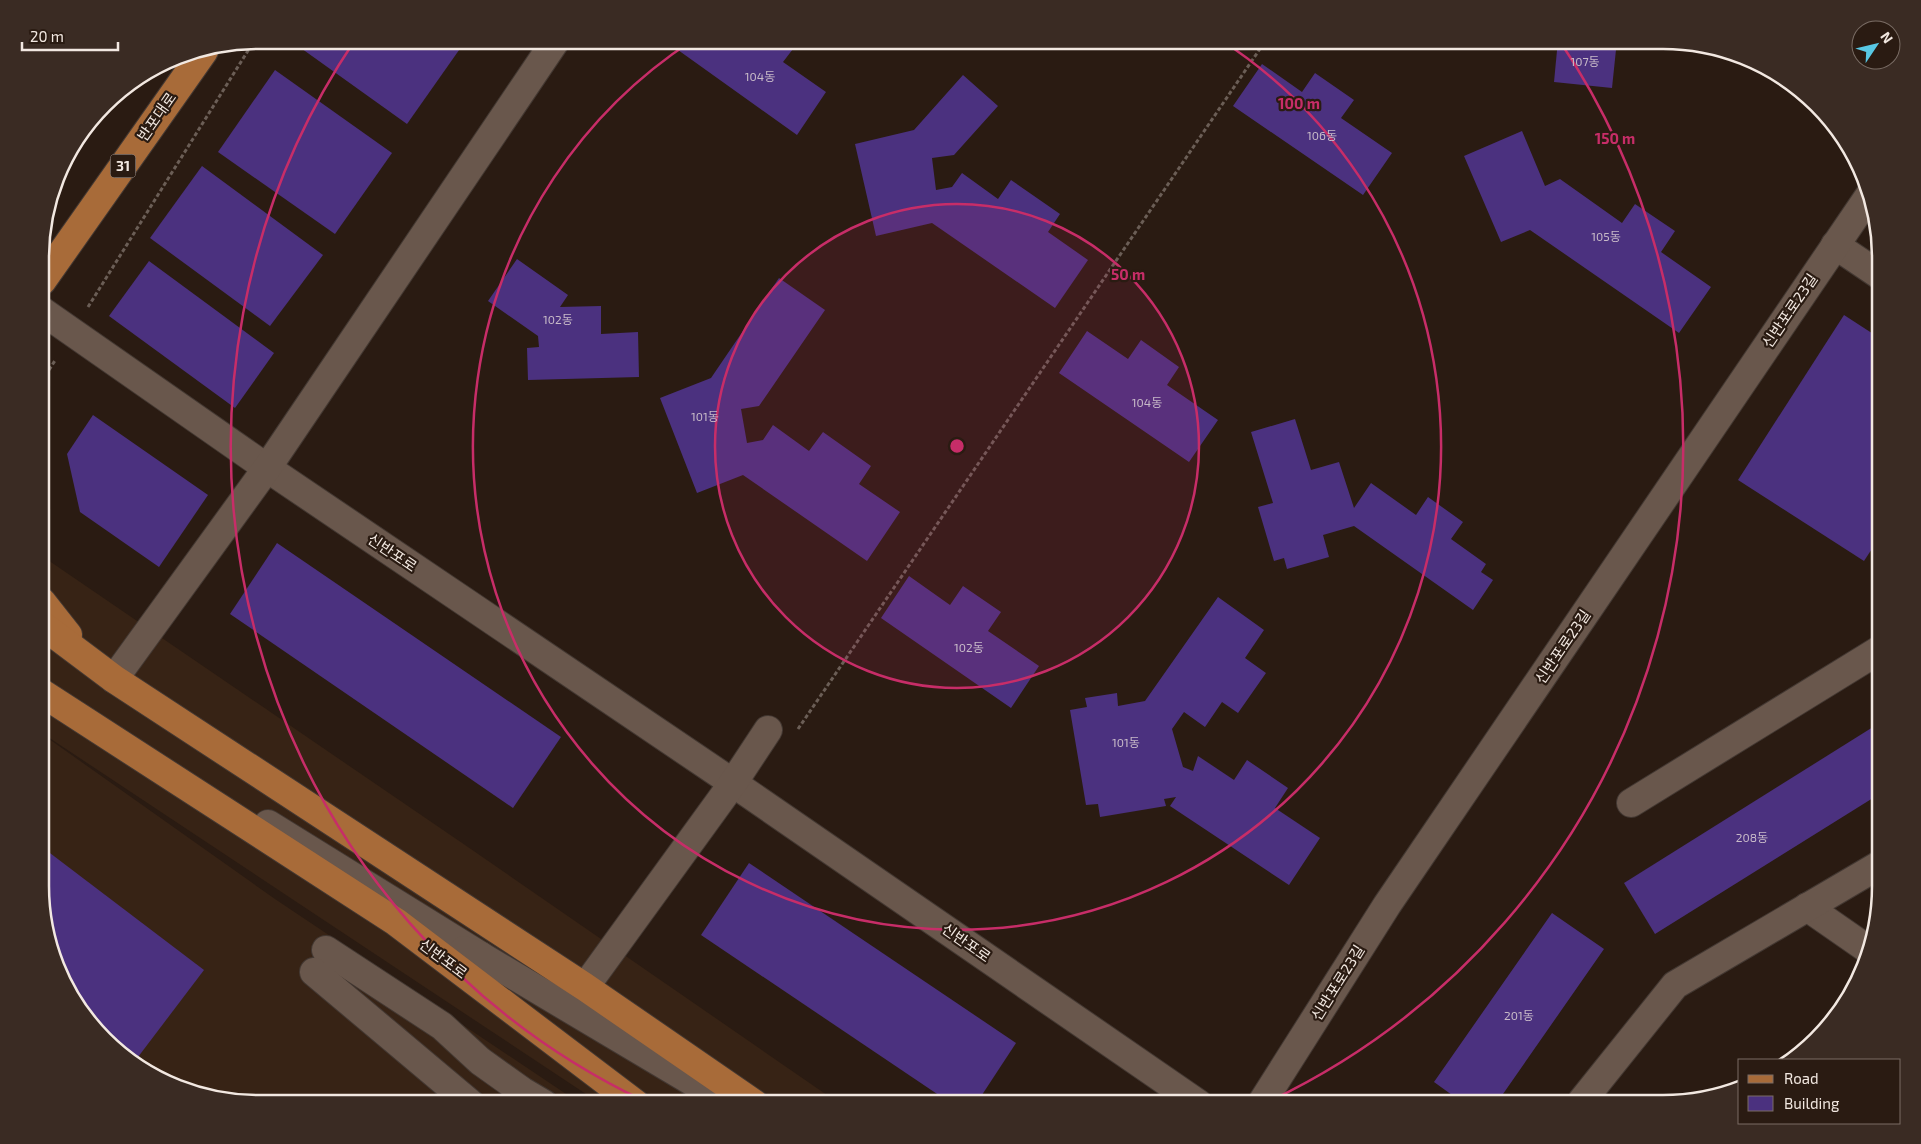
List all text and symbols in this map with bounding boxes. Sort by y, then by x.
scale bar [22,20,119,52]
north arrow [1851,20,1901,70]
text: 20 m [30,27,64,45]
text: N [1877,28,1897,46]
house number: 107동 [1570,54,1600,68]
house number: 104동 [745,69,775,83]
street label: 반포대로 [133,89,179,144]
text: 100 m [1278,94,1320,112]
house number: 106동 [1307,128,1337,142]
text: 150 m [1595,129,1635,147]
road number: 31 [110,154,136,178]
house number: 105동 [1591,229,1621,243]
text: 50 m [1111,265,1145,283]
street label: 신반포로23길 [1758,270,1821,351]
house number: 102동 [543,312,573,326]
house number: 104동 [1132,395,1162,409]
house number: 101동 [691,409,719,423]
centre of rings [948,437,966,455]
street label: 신반포로 [365,529,420,575]
street label: 신반포로23길 [1531,606,1594,687]
house number: 102동 [954,640,984,654]
house number: 101동 [1112,735,1140,749]
house number: 208동 [1736,830,1768,844]
street label: 신반포로 [939,919,994,965]
street label: 신반포로 [416,934,471,982]
street label: 신반포로23길 [1307,941,1368,1024]
house number: 201동 [1504,1008,1534,1022]
legend [1738,1059,1901,1124]
text: Road [1784,1069,1819,1087]
text: Building [1784,1094,1840,1112]

